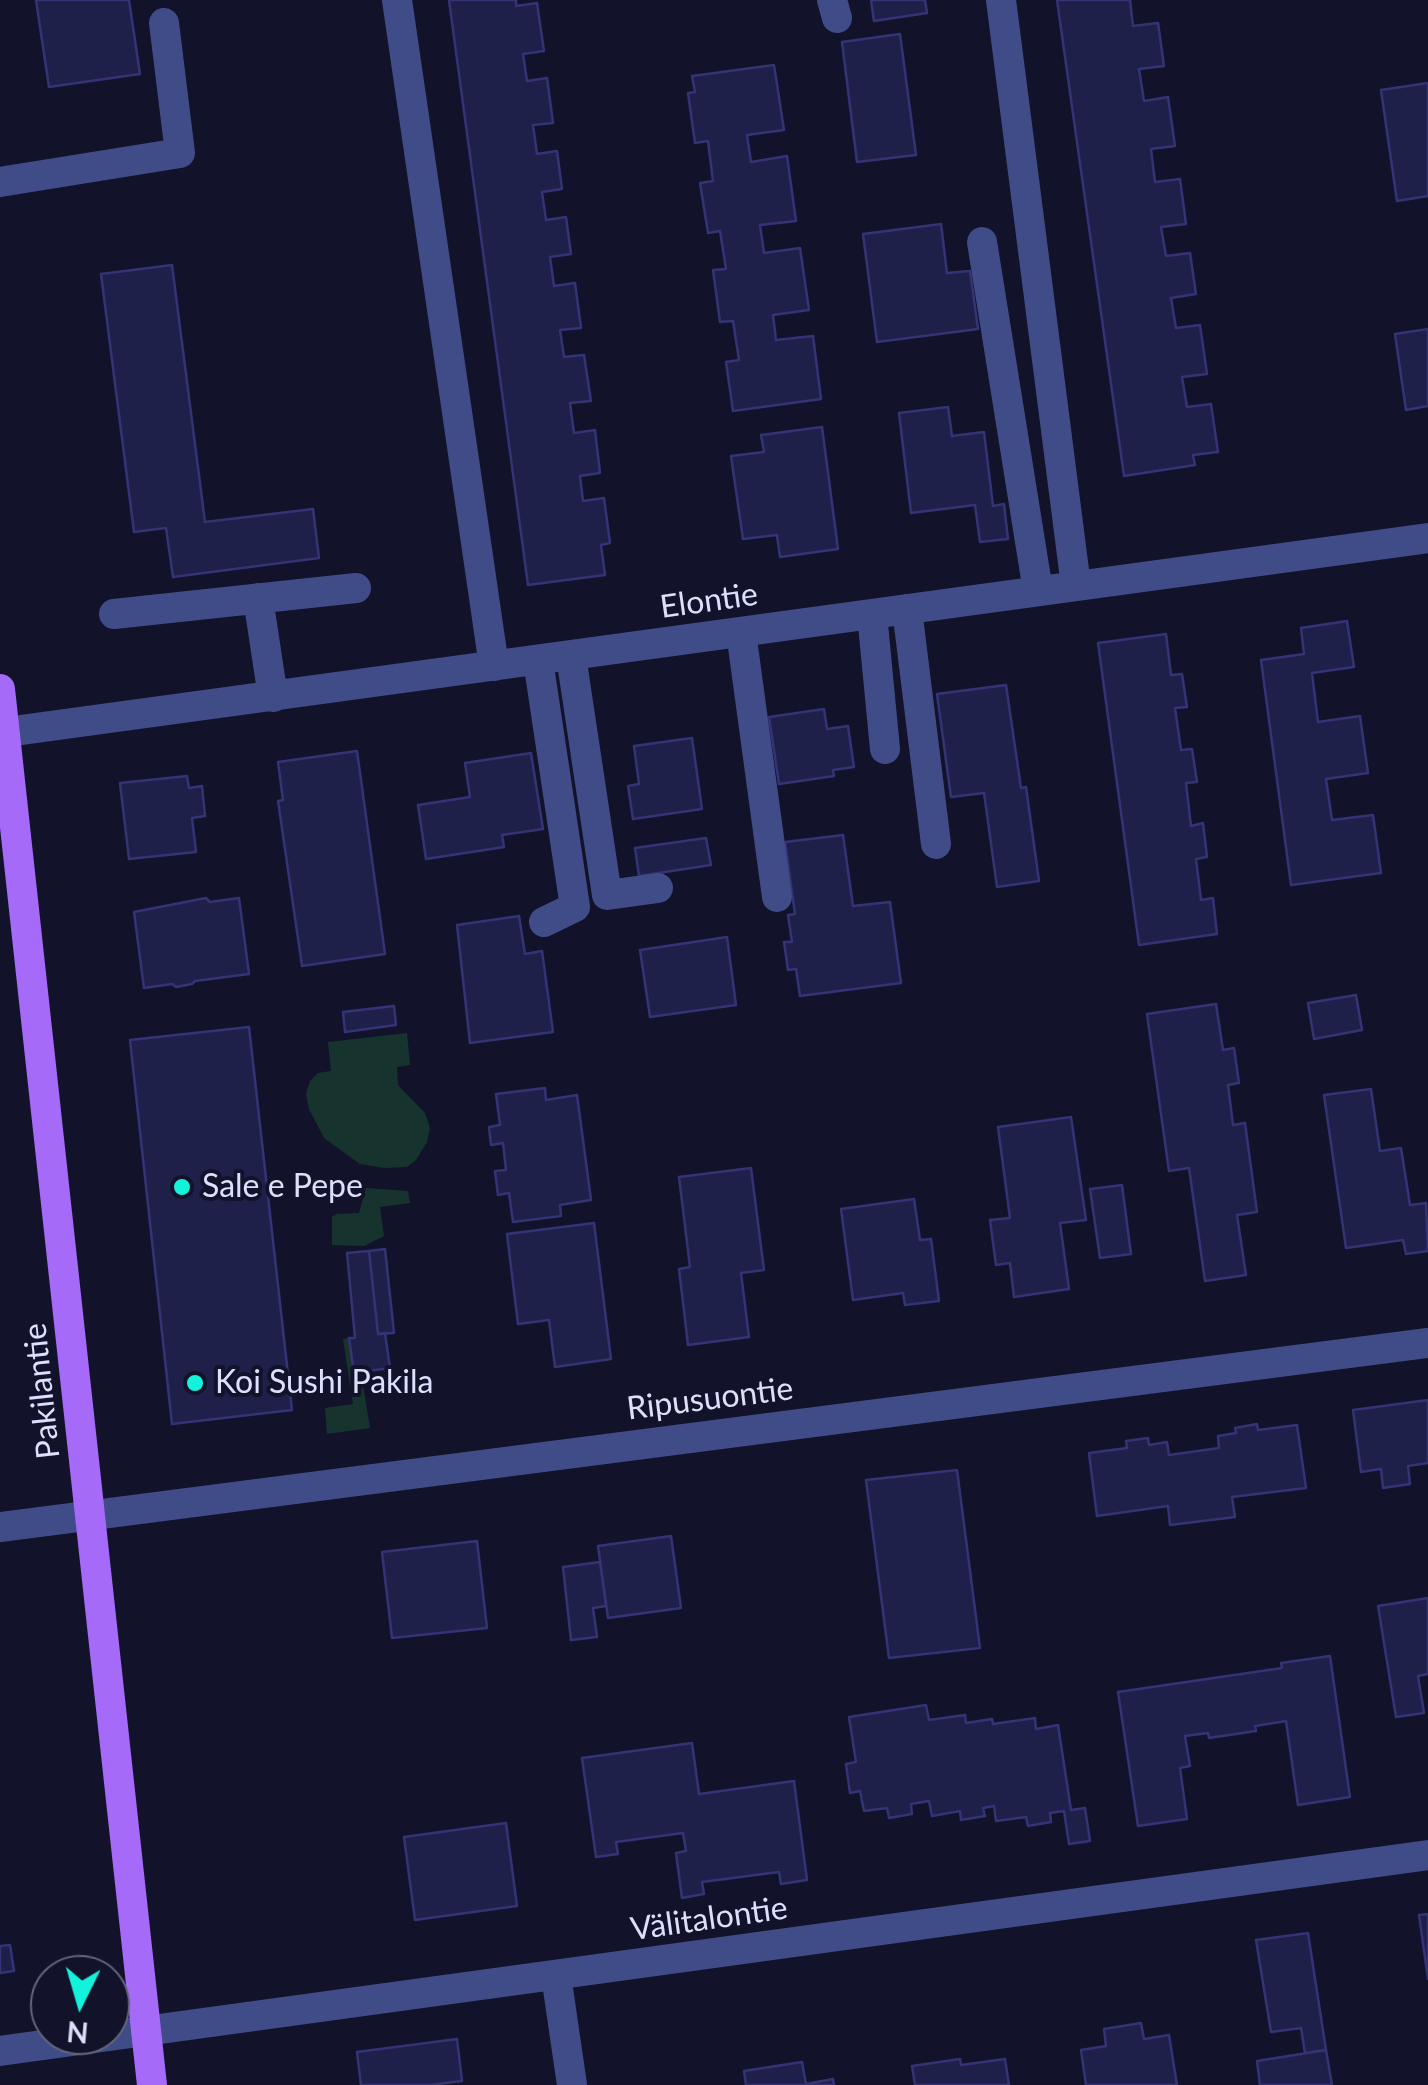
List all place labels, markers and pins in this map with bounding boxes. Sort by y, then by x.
place label: Sale e Pepe [202,1168,363,1206]
marker: Sale e Pepe [171,1176,193,1198]
place label: Koi Sushi Pakila [215,1364,433,1402]
marker: Koi Sushi Pakila [184,1372,206,1394]

